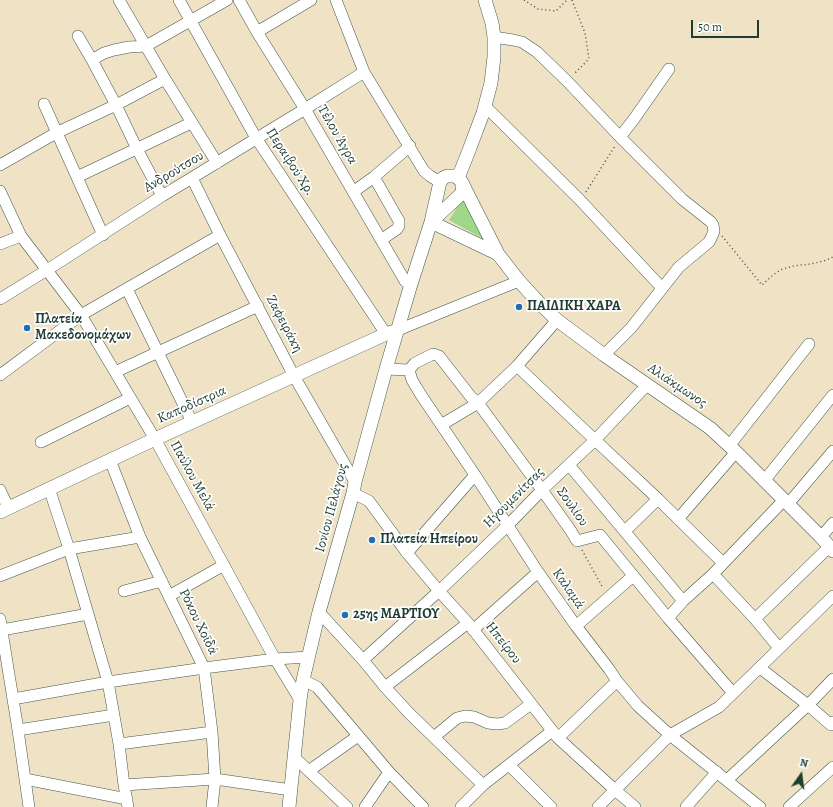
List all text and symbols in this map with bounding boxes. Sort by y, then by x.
scale bar [693,12,761,38]
text: 50 m [698,19,722,35]
street label: Τέλου Άγρα [313,102,361,168]
street label: Περαιβού Χρ. [262,125,318,199]
street label: Ανδρούτσου [141,148,207,196]
street label: Ζαφειράκη [262,292,306,356]
place label: ΠΑΙΔΙΚΗ ΧΑΡΑ [527,299,621,315]
marker: ΠΑΙΔΙΚΗ ΧΑΡΑ [514,302,524,312]
place label: Πλατεία Μακεδονομάχων [35,312,131,344]
marker: Πλατεία Μακεδονομάχων [22,323,32,333]
street label: Αλιάκμωνος [644,360,710,412]
street label: Καποδίστρια [155,382,229,428]
street label: Παύλου Μελά [166,438,218,514]
street label: Ιονίου Πελάγους [312,462,352,554]
street label: Ηγουμενίτσας [480,464,548,532]
street label: Σουλίου [552,484,592,530]
place label: Πλατεία Ηπείρου [380,532,478,548]
marker: Πλατεία Ηπείρου [367,535,377,545]
street label: Καλαμά [548,566,588,612]
street label: Ρόκου Χοϊδά [175,586,221,658]
place label: 25ης ΜΑΡΤΙΟΥ [353,607,439,623]
marker: 25ης ΜΑΡΤΙΟΥ [340,610,350,620]
street label: Ηπείρου [481,619,525,667]
north arrow [781,755,821,795]
text: N [798,755,810,771]

